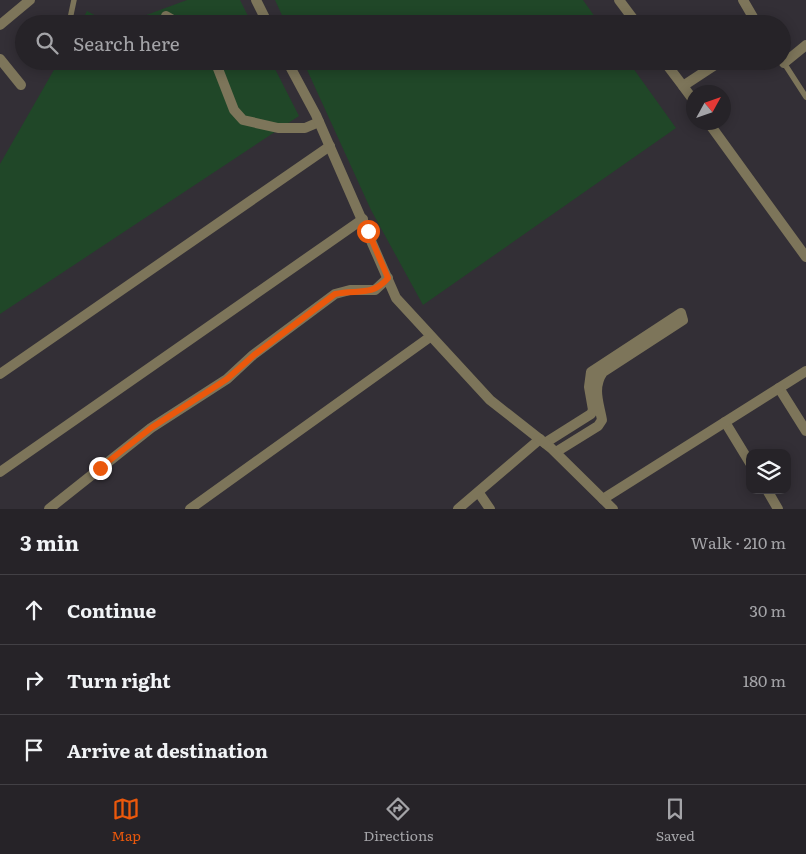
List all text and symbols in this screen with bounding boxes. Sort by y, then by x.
search box [15,15,791,70]
icon: search [33,29,61,57]
text: Search here [73,29,180,57]
north arrow [686,85,731,130]
route start [357,220,380,243]
map controls [746,449,791,494]
button: layers [746,449,791,494]
route end [89,457,112,480]
text: 3 min [20,526,79,557]
text: Walk · 210 m [691,530,786,554]
icon: ahead [20,596,48,624]
text: Continue [67,596,156,624]
text: 30 m [749,598,786,622]
icon: right [20,666,48,694]
text: Turn right [67,666,171,694]
text: 180 m [743,668,786,692]
icon: arrive [20,736,48,764]
text: Arrive at destination [67,736,268,764]
tab: Map [111,795,141,845]
tab: Directions [363,795,433,845]
tab: Saved [656,795,695,845]

